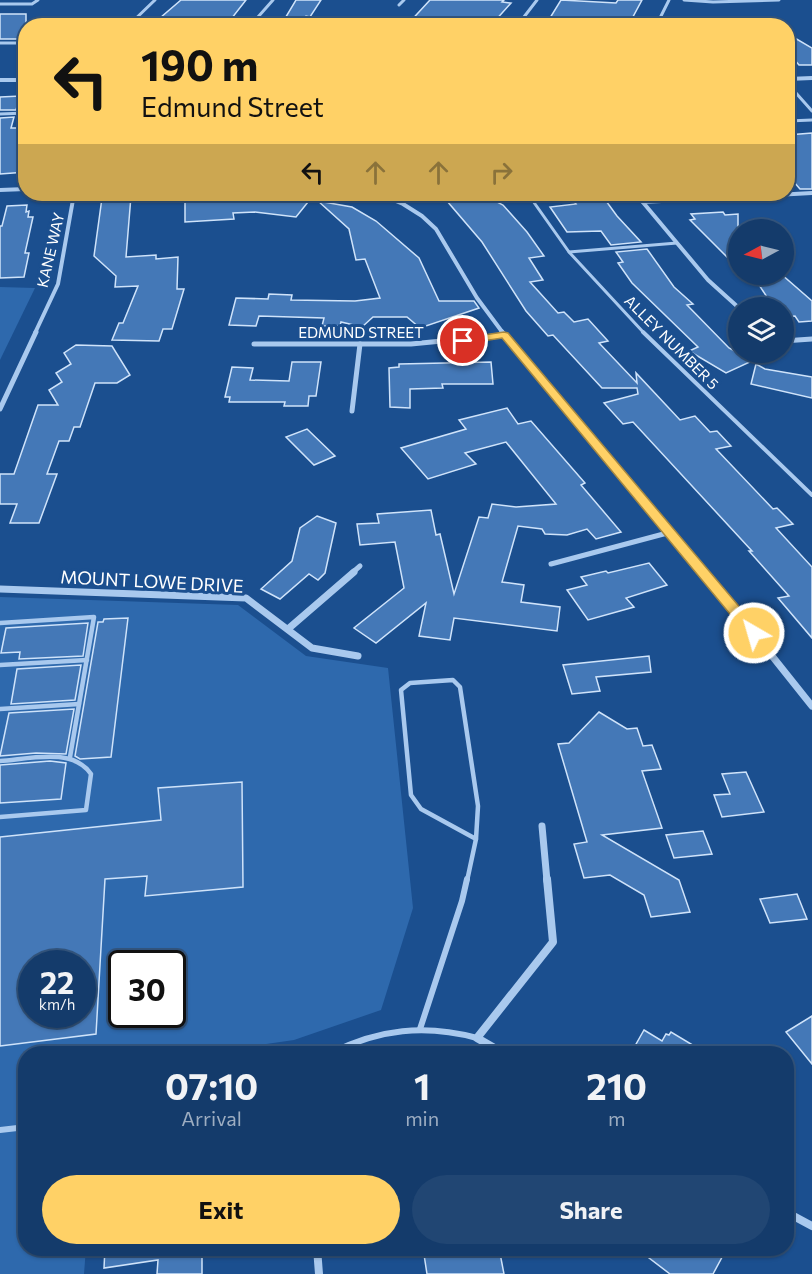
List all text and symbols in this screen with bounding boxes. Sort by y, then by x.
text: 190 m [141,38,259,90]
icon: left [42,42,120,120]
text: Edmund Street [141,90,324,123]
icon: left [296,156,329,189]
icon: ahead [359,156,392,189]
icon: ahead [422,156,455,189]
icon: right [485,156,518,189]
street label: KANE WAY [33,210,67,289]
north arrow [728,219,794,285]
map controls [728,219,794,363]
street label: ALLEY NUMBER 5 [621,291,723,393]
button: layers [728,297,794,363]
pin [437,315,488,366]
street label: EDMUND STREET [298,323,424,341]
icon: arrive [446,324,479,357]
street label: MOUNT LOWE DRIVE [60,565,244,597]
position arrow [722,601,786,665]
speed limit sign: 30 [108,950,186,1028]
text: 22 [40,963,74,1000]
text: km/h [39,995,75,1013]
text: 07:10 [165,1063,258,1107]
text: 1 [414,1063,430,1107]
text: 210 [586,1063,647,1107]
text: Arrival [181,1106,242,1130]
text: min [405,1106,439,1130]
text: m [608,1106,625,1130]
button: Exit [42,1175,400,1244]
button: Share [412,1175,770,1244]

